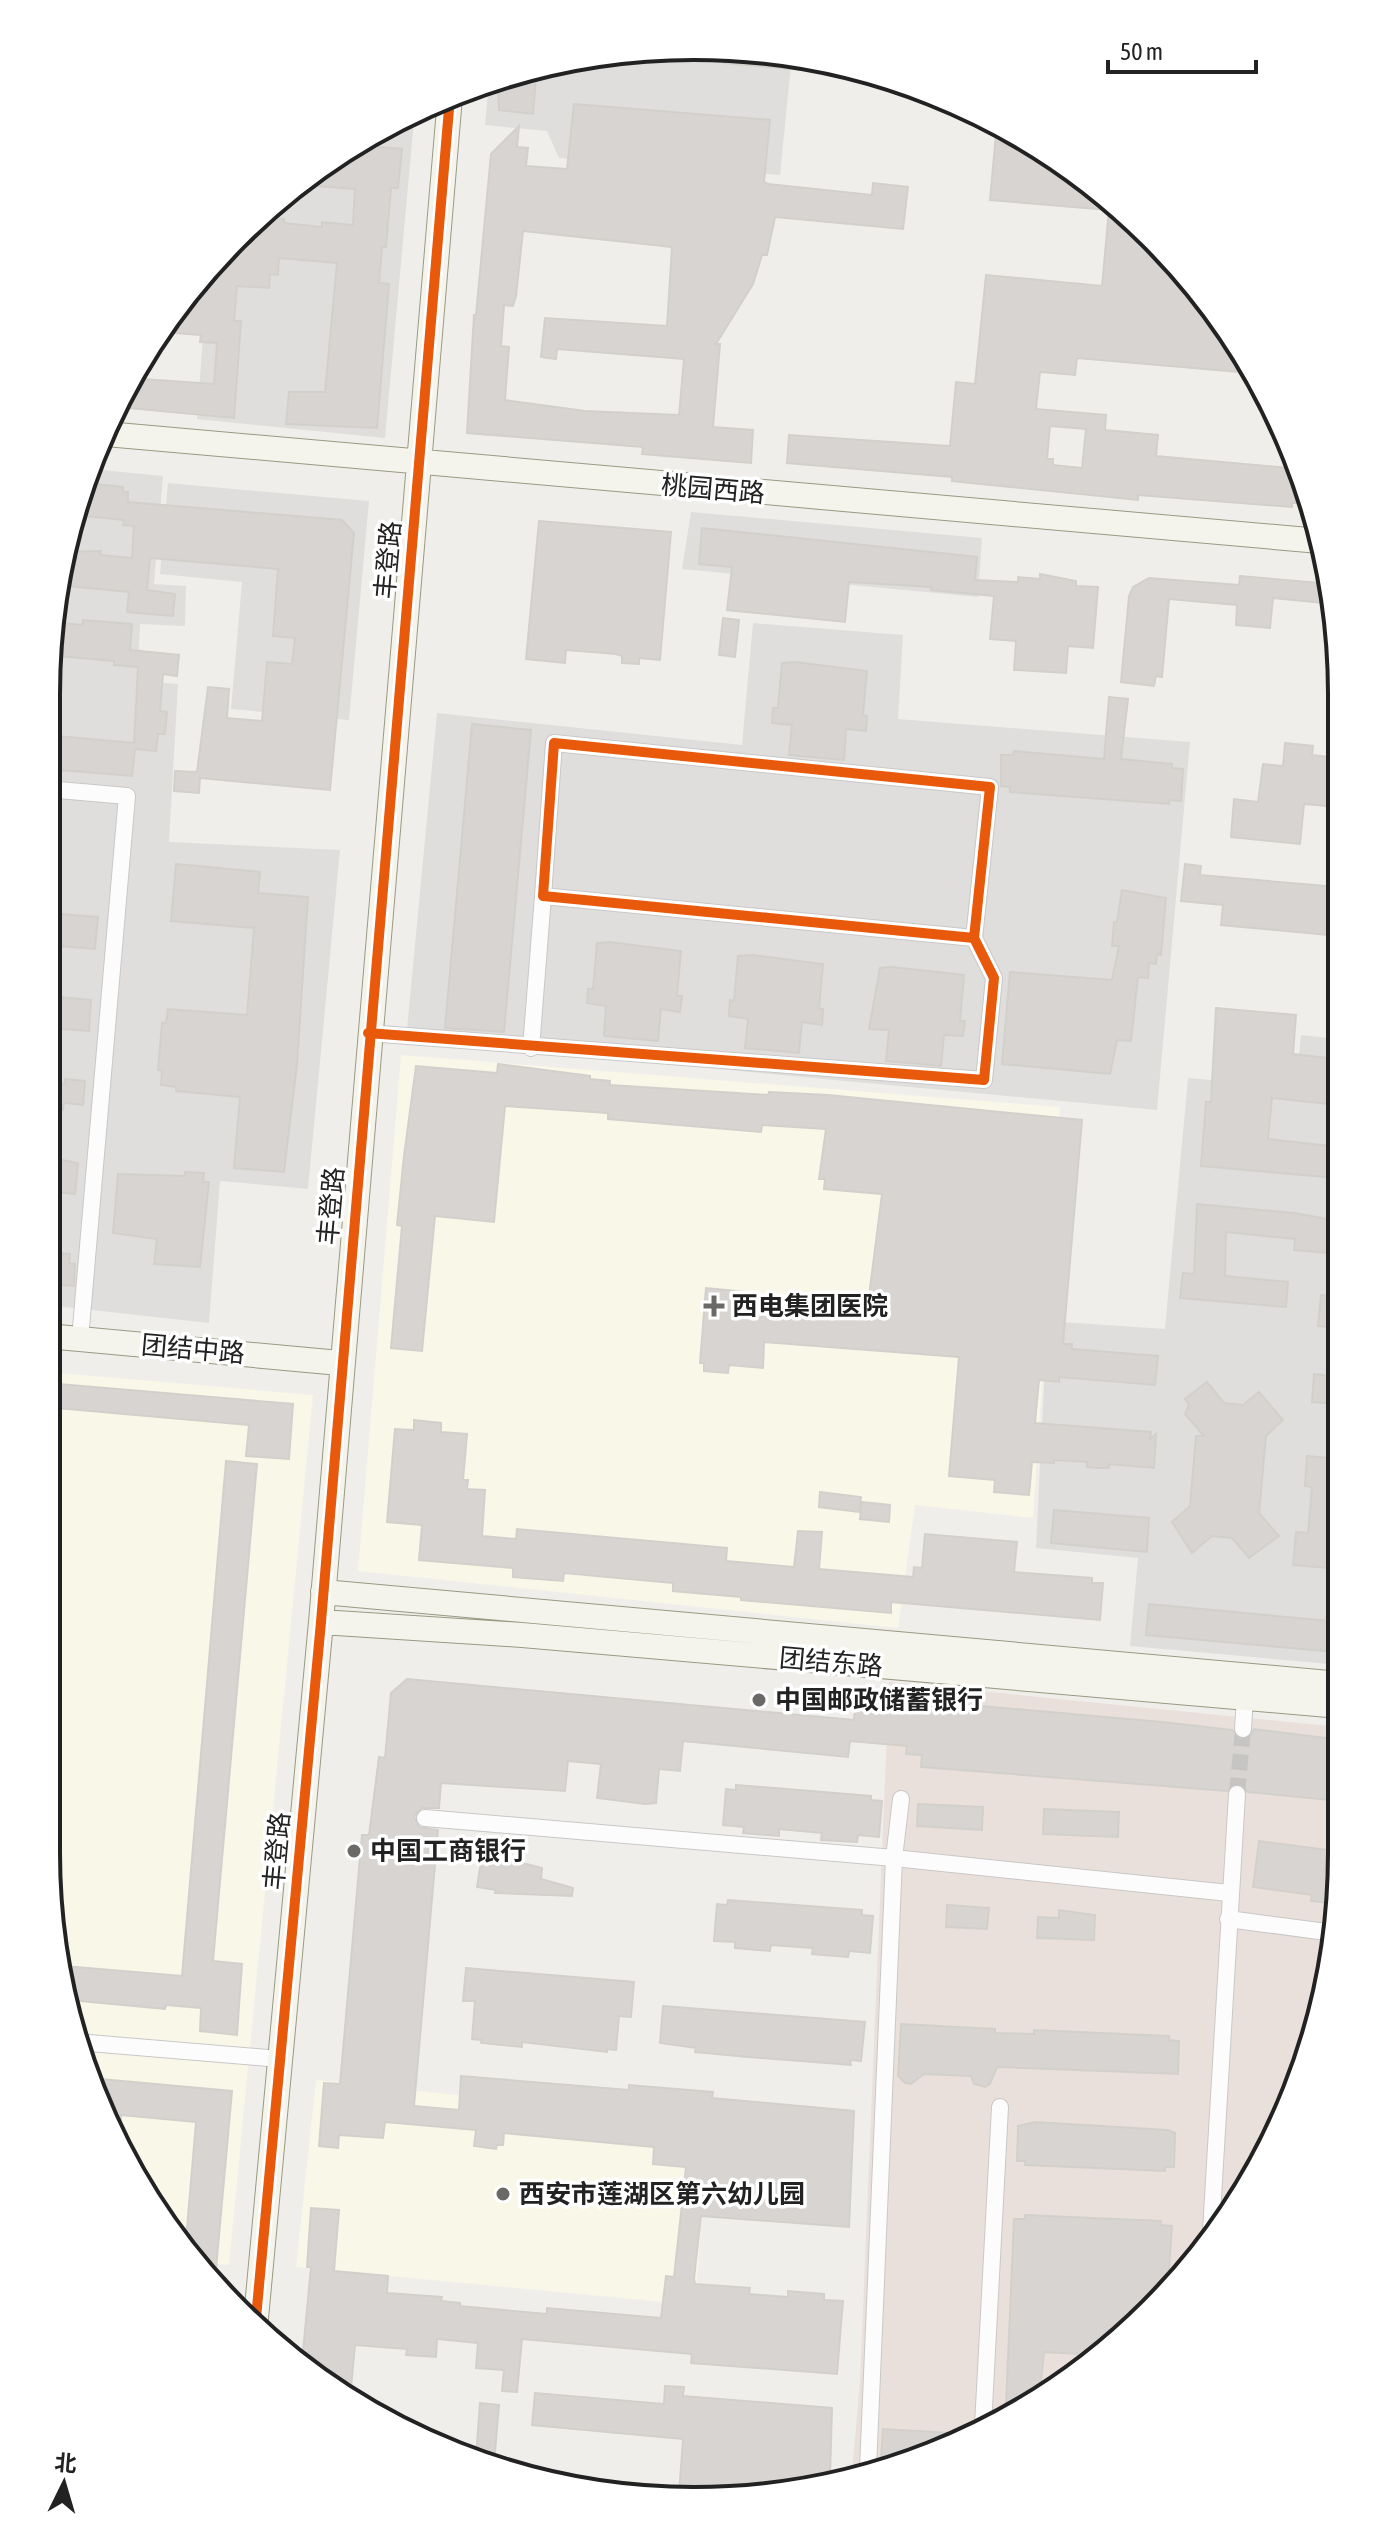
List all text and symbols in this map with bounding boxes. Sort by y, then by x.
scale bar [1108,24,1256,74]
text: 50 m [1120,38,1163,65]
street label: 桃园西路 [660,470,766,508]
street label: 丰登路 [370,520,406,600]
street label: 丰登路 [313,1166,349,1246]
place label: 西电集团医院 [732,1291,888,1321]
marker: 西电集团医院 [703,1295,725,1317]
street label: 团结中路 [140,1330,246,1368]
street label: 团结东路 [778,1643,884,1681]
place label: 中国邮政储蓄银行 [775,1685,983,1715]
marker: 中国邮政储蓄银行 [750,1691,768,1709]
street label: 丰登路 [259,1811,295,1891]
place label: 中国工商银行 [370,1836,526,1866]
marker: 中国工商银行 [345,1842,363,1860]
place label: 西安市莲湖区第六幼儿园 [519,2179,805,2209]
marker: 西安市莲湖区第六幼儿园 [494,2185,512,2203]
north arrow [24,2443,104,2523]
text: 北 [54,2449,78,2477]

